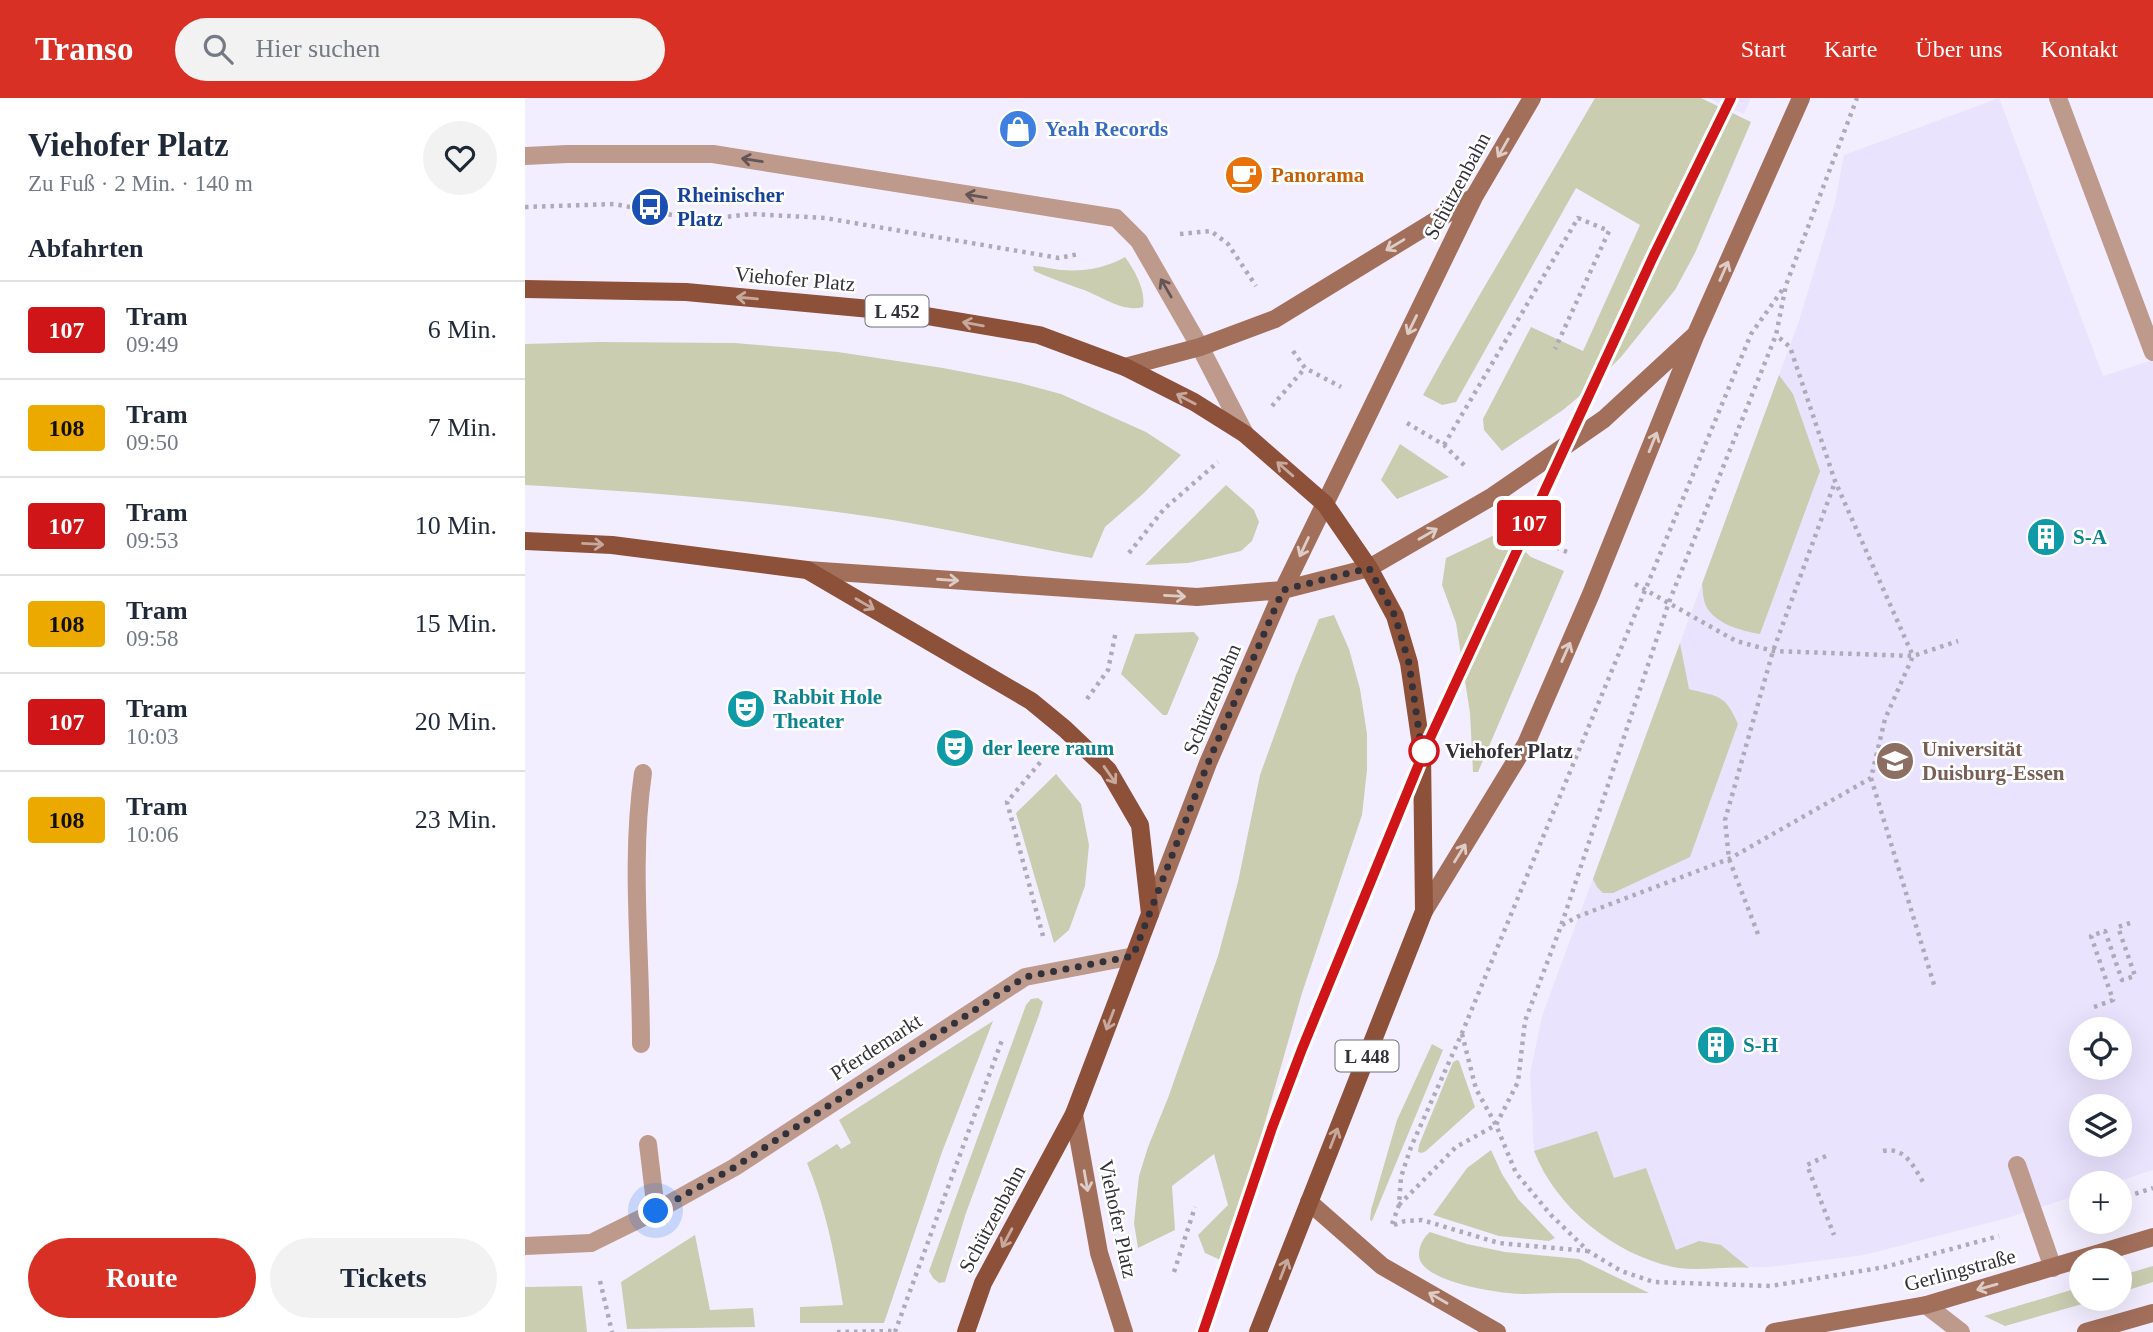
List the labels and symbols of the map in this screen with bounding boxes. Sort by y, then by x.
shop icon: Yeah Records [997,108,1039,150]
place label: Yeah Records [1045,117,1168,141]
street label: Schützenbahn [1419,128,1495,244]
one-way arrow [1496,137,1510,157]
one-way arrow [741,153,764,166]
cafe icon: Panorama [1223,154,1265,196]
place label: Panorama [1271,163,1365,187]
place label: Rheinischer Platz [677,183,784,231]
bus stop icon: Rheinischer Platz [629,186,671,228]
one-way arrow [966,189,988,202]
one-way arrow [1385,239,1405,253]
one-way arrow [1718,261,1731,282]
street label: Viehofer Platz [734,262,856,296]
one-way arrow [1159,278,1173,298]
one-way arrow [737,291,759,304]
road number: L 452 [865,295,929,326]
one-way arrow [1404,314,1418,335]
one-way arrow [962,317,985,330]
one-way arrow [1177,392,1197,406]
one-way arrow [1647,431,1660,453]
one-way arrow [1276,461,1294,477]
line badge: 107 [1489,500,1569,546]
building icon: S-A [2025,516,2067,558]
place label: S-A [2073,525,2108,549]
one-way arrow [1417,527,1438,540]
one-way arrow [1297,536,1310,557]
one-way arrow [581,538,604,551]
one-way arrow [936,574,959,587]
one-way arrow [1163,590,1186,603]
one-way arrow [855,597,875,611]
street label: Schützenbahn [1178,640,1246,758]
one-way arrow [1560,642,1573,663]
place label: Rabbit Hole Theater [773,685,882,733]
theatre icon: Rabbit Hole Theater [725,688,767,730]
theatre icon: der leere raum [934,727,976,769]
place label: der leere raum [982,736,1115,760]
marker: Viehofer Platz [1409,736,1439,766]
place label: Universität Duisburg-Essen [1922,737,2065,785]
place label: Viehofer Platz [1445,739,1573,763]
school or university icon: Universität Duisburg-Essen [1874,740,1916,782]
one-way arrow [1103,765,1117,784]
one-way arrow [1453,843,1467,863]
one-way arrow [1102,1008,1115,1030]
street label: Pferdemarkt [826,1009,926,1085]
building icon: S-H [1695,1024,1737,1066]
place label: S-H [1743,1033,1778,1057]
road number: L 448 [1335,1040,1399,1072]
one-way arrow [1329,1128,1342,1149]
street label: Viehofer Platz [1094,1158,1142,1280]
street label: Schützenbahn [954,1161,1030,1277]
one-way arrow [1080,1169,1094,1192]
your location [638,1193,673,1228]
one-way arrow [1000,1228,1014,1248]
street label: Gerlingstraße [1902,1244,2018,1296]
one-way arrow [1278,1258,1291,1280]
one-way arrow [1977,1281,1999,1294]
one-way arrow [1429,1291,1449,1305]

